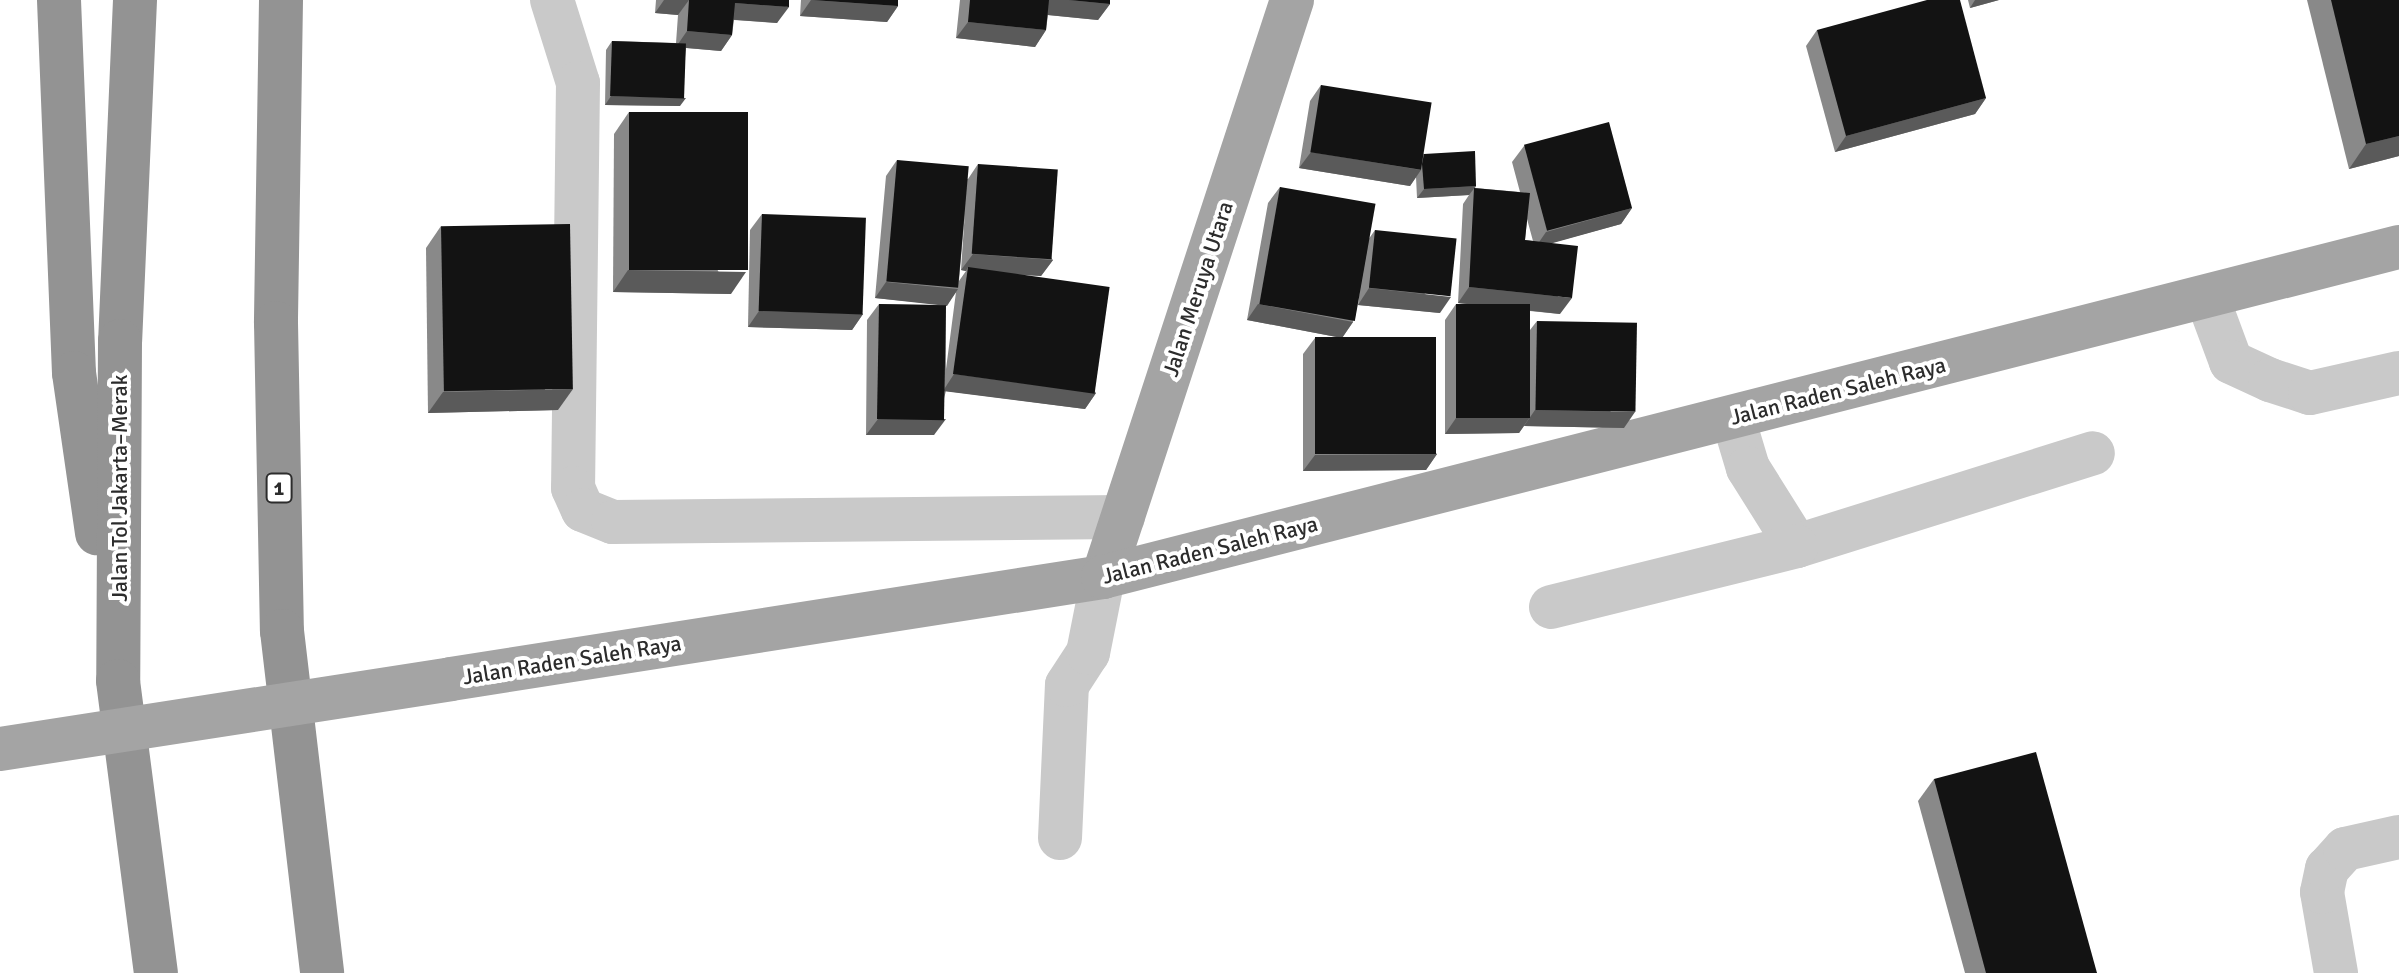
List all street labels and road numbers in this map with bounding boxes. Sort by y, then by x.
street label: Jalan Meruya Utara [1157,198,1239,380]
street label: Jalan Raden Saleh Raya [1728,351,1948,431]
street label: Jalan Tol Jakarta–Merak [107,374,133,602]
road number: 1 [265,472,293,504]
street label: Jalan Raden Saleh Raya [1100,510,1320,590]
street label: Jalan Raden Saleh Raya [461,630,683,690]

